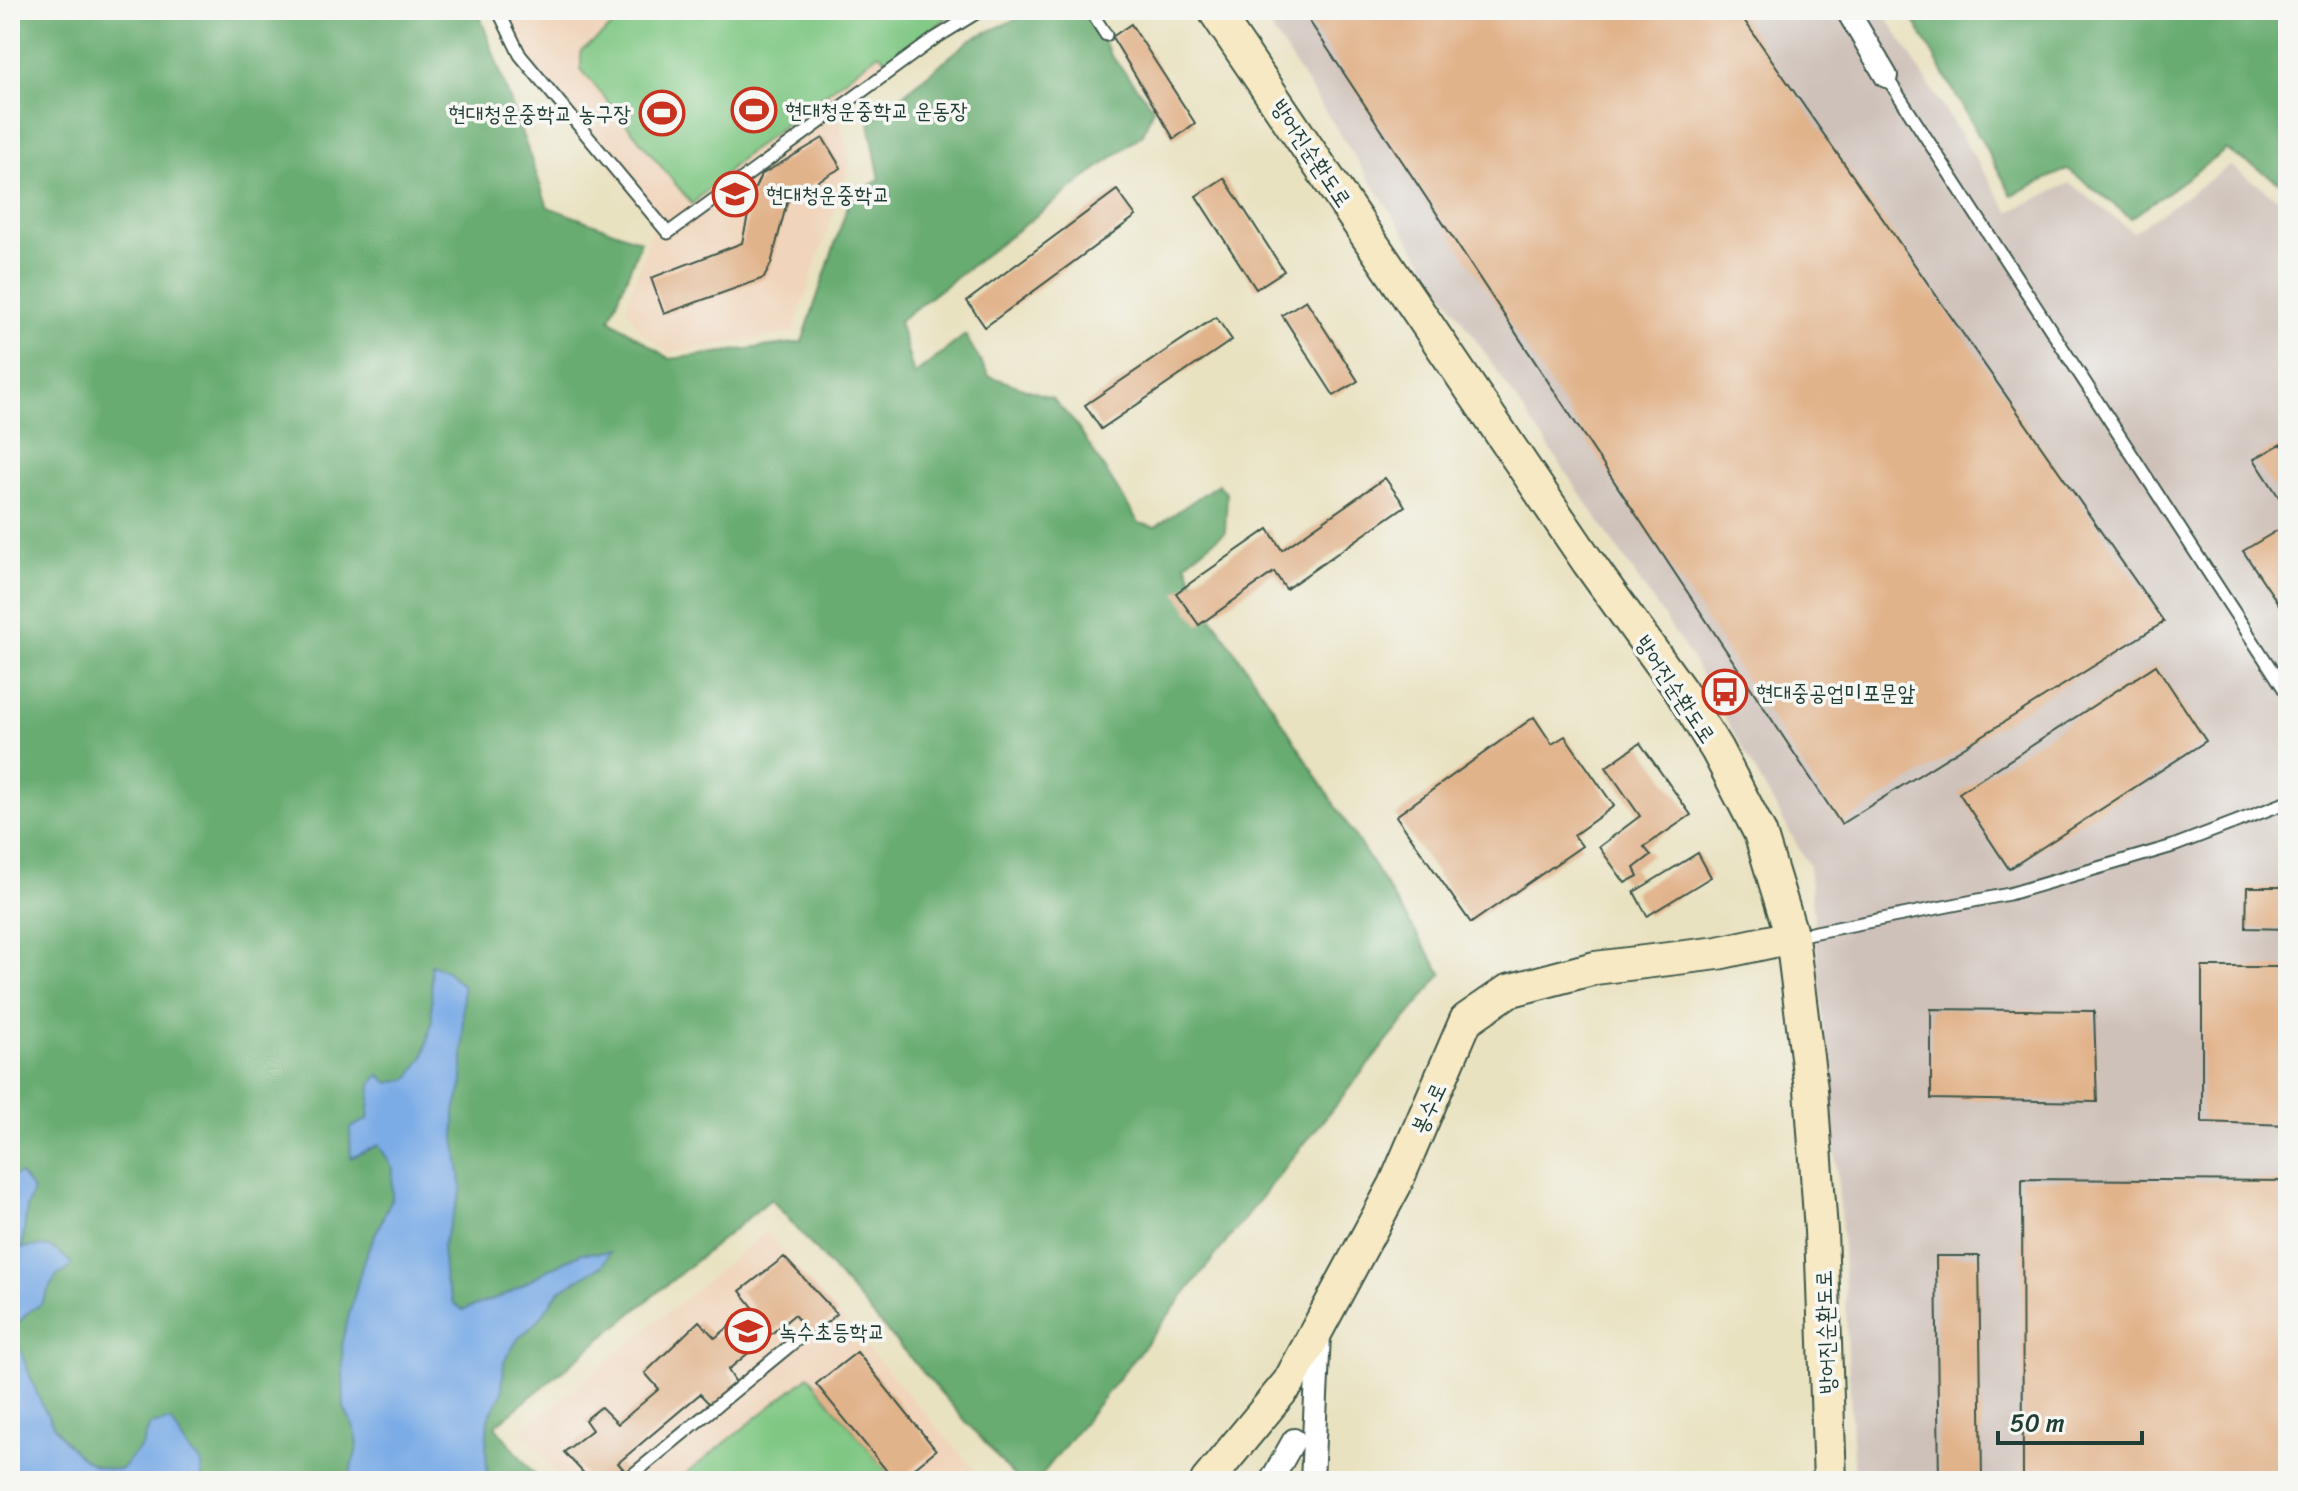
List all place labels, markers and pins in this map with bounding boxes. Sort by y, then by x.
sports icon: 현대청운중학교 운동장 [730,86,778,134]
sports icon: 현대청운중학교 농구장 [638,89,686,137]
place label: 현대청운중학교 운동장 [785,91,968,130]
place label: 현대청운중학교 농구장 [448,94,631,133]
school or university icon: 현대청운중학교 [711,170,759,218]
place label: 현대청운중학교 [766,175,890,214]
bus stop icon: 현대중공업미포문앞 [1701,668,1749,716]
place label: 현대중공업미포문앞 [1756,673,1916,712]
school or university icon: 녹수초등학교 [724,1307,772,1355]
place label: 녹수초등학교 [779,1312,885,1351]

